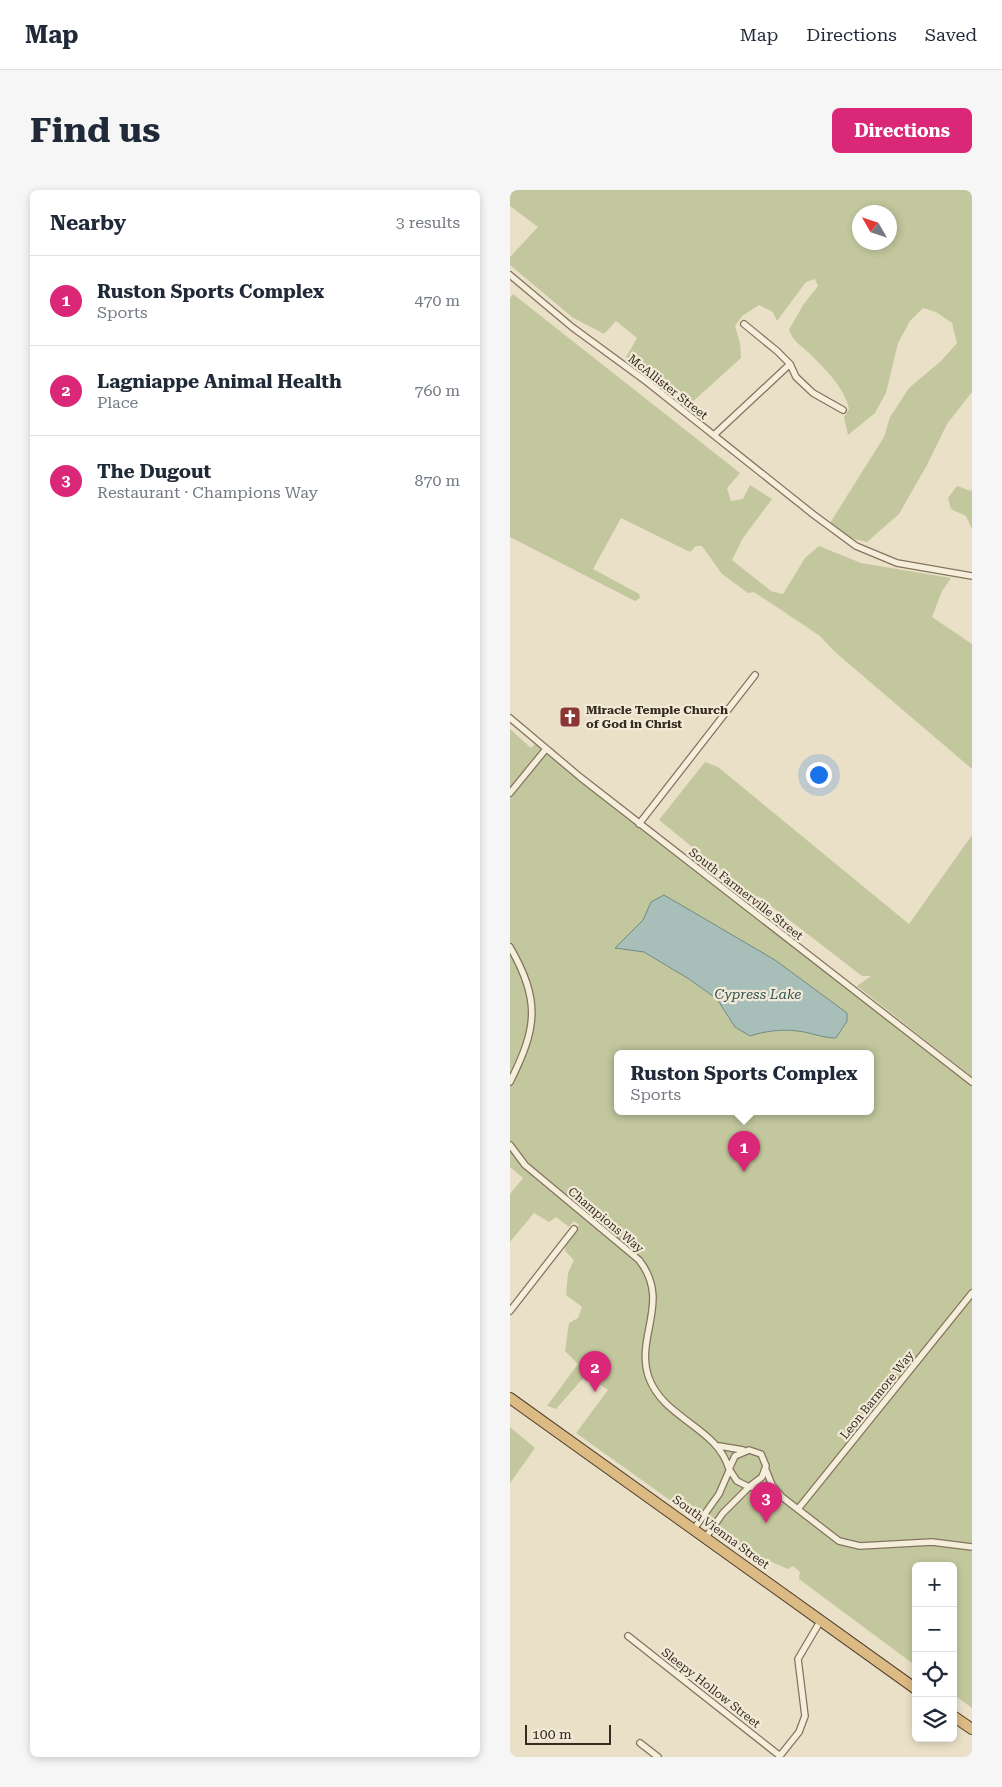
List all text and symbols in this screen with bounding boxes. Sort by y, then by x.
text: Map [25,21,79,49]
text: Map [740,24,778,45]
text: Directions [806,24,897,45]
text: Saved [925,24,977,45]
button: Directions [832,108,972,153]
text: Find us [30,110,160,151]
north arrow [852,205,897,250]
text: Nearby [50,211,126,235]
text: 3 results [396,213,460,232]
text: Ruston Sports Complex [97,280,324,303]
text: 1 [62,291,70,310]
text: 470 m [414,291,460,310]
text: Sports [97,303,148,322]
street label: McAllister Street [625,352,711,423]
text: Lagniappe Animal Health [97,370,342,393]
text: 2 [62,381,70,400]
text: 760 m [414,381,460,400]
text: Place [97,393,138,412]
text: The Dugout [97,460,211,483]
text: 3 [62,471,70,490]
text: 870 m [414,471,460,490]
text: Restaurant · Champions Way [97,483,318,502]
place label: Miracle Temple Church of God in Christ [586,703,728,731]
church icon: Miracle Temple Church of God in Christ [558,705,582,729]
your location [806,762,832,788]
street label: South Farmerville Street [686,845,806,943]
water label: Cypress Lake [715,986,801,1002]
popup [614,1050,874,1115]
text: Ruston Sports Complex [630,1062,858,1085]
text: Sports [630,1085,681,1104]
pin: 1 [728,1131,760,1172]
street label: Champions Way [565,1184,647,1256]
street label: Leon Barmore Way [837,1347,917,1442]
pin: 2 [579,1351,611,1392]
pin: 3 [750,1482,782,1523]
street label: South Vienna Street [670,1492,772,1572]
map controls [912,1562,957,1742]
button: + [912,1562,957,1607]
button: − [912,1607,957,1652]
street label: Sleepy Hollow Street [659,1645,764,1731]
button: locate [912,1652,957,1697]
button: layers [912,1697,957,1742]
scale bar [525,1722,611,1745]
text: 100 m [532,1726,572,1742]

